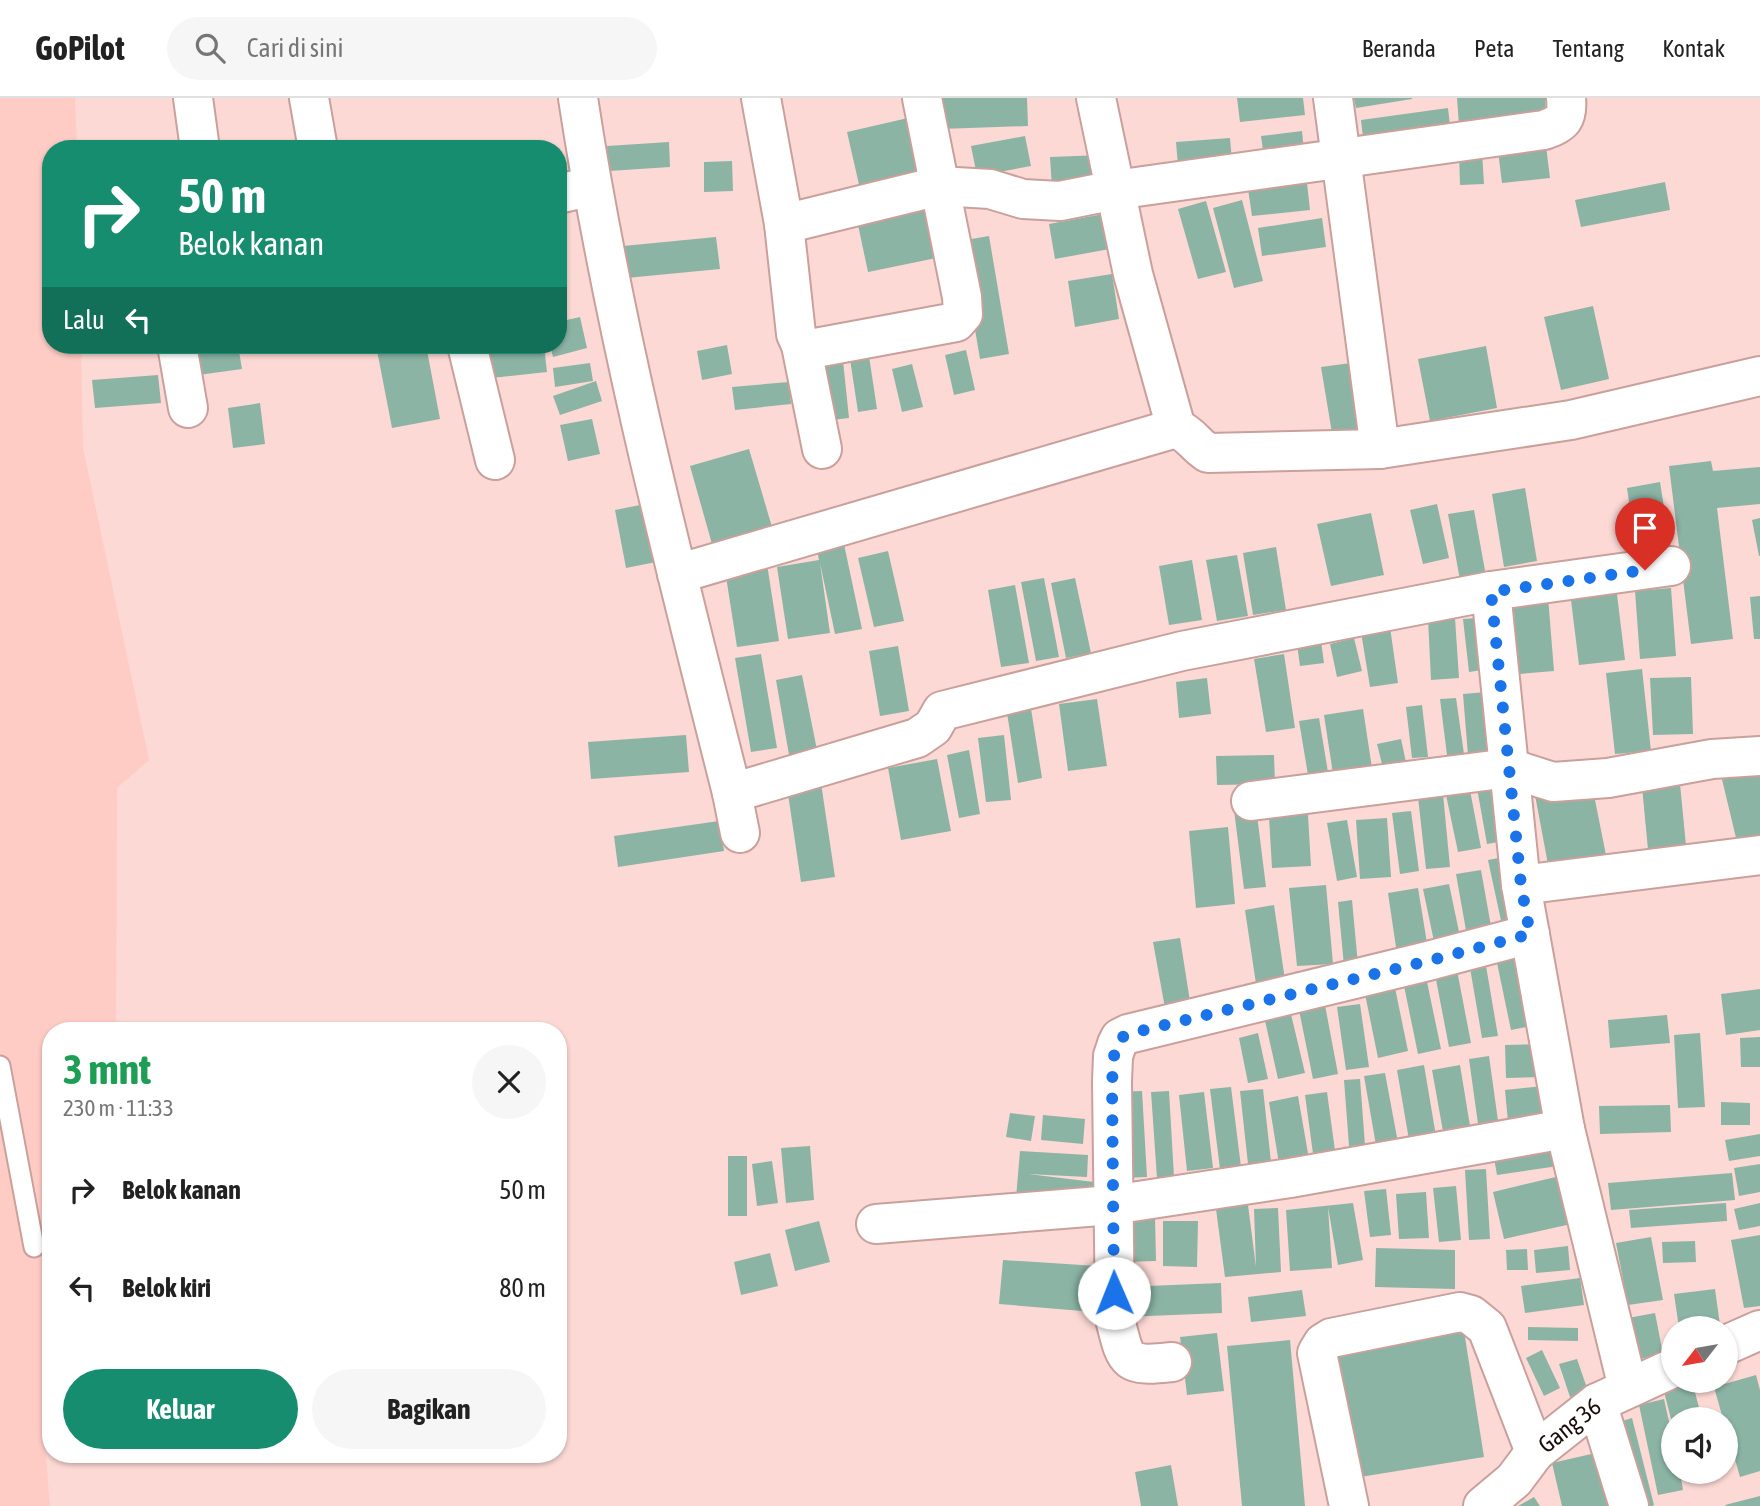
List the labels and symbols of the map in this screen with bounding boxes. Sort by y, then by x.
pin [1615,498,1675,570]
position arrow [1077,1256,1151,1330]
north arrow [1661,1316,1738,1393]
street label: Gang 36 [1533,1392,1606,1458]

